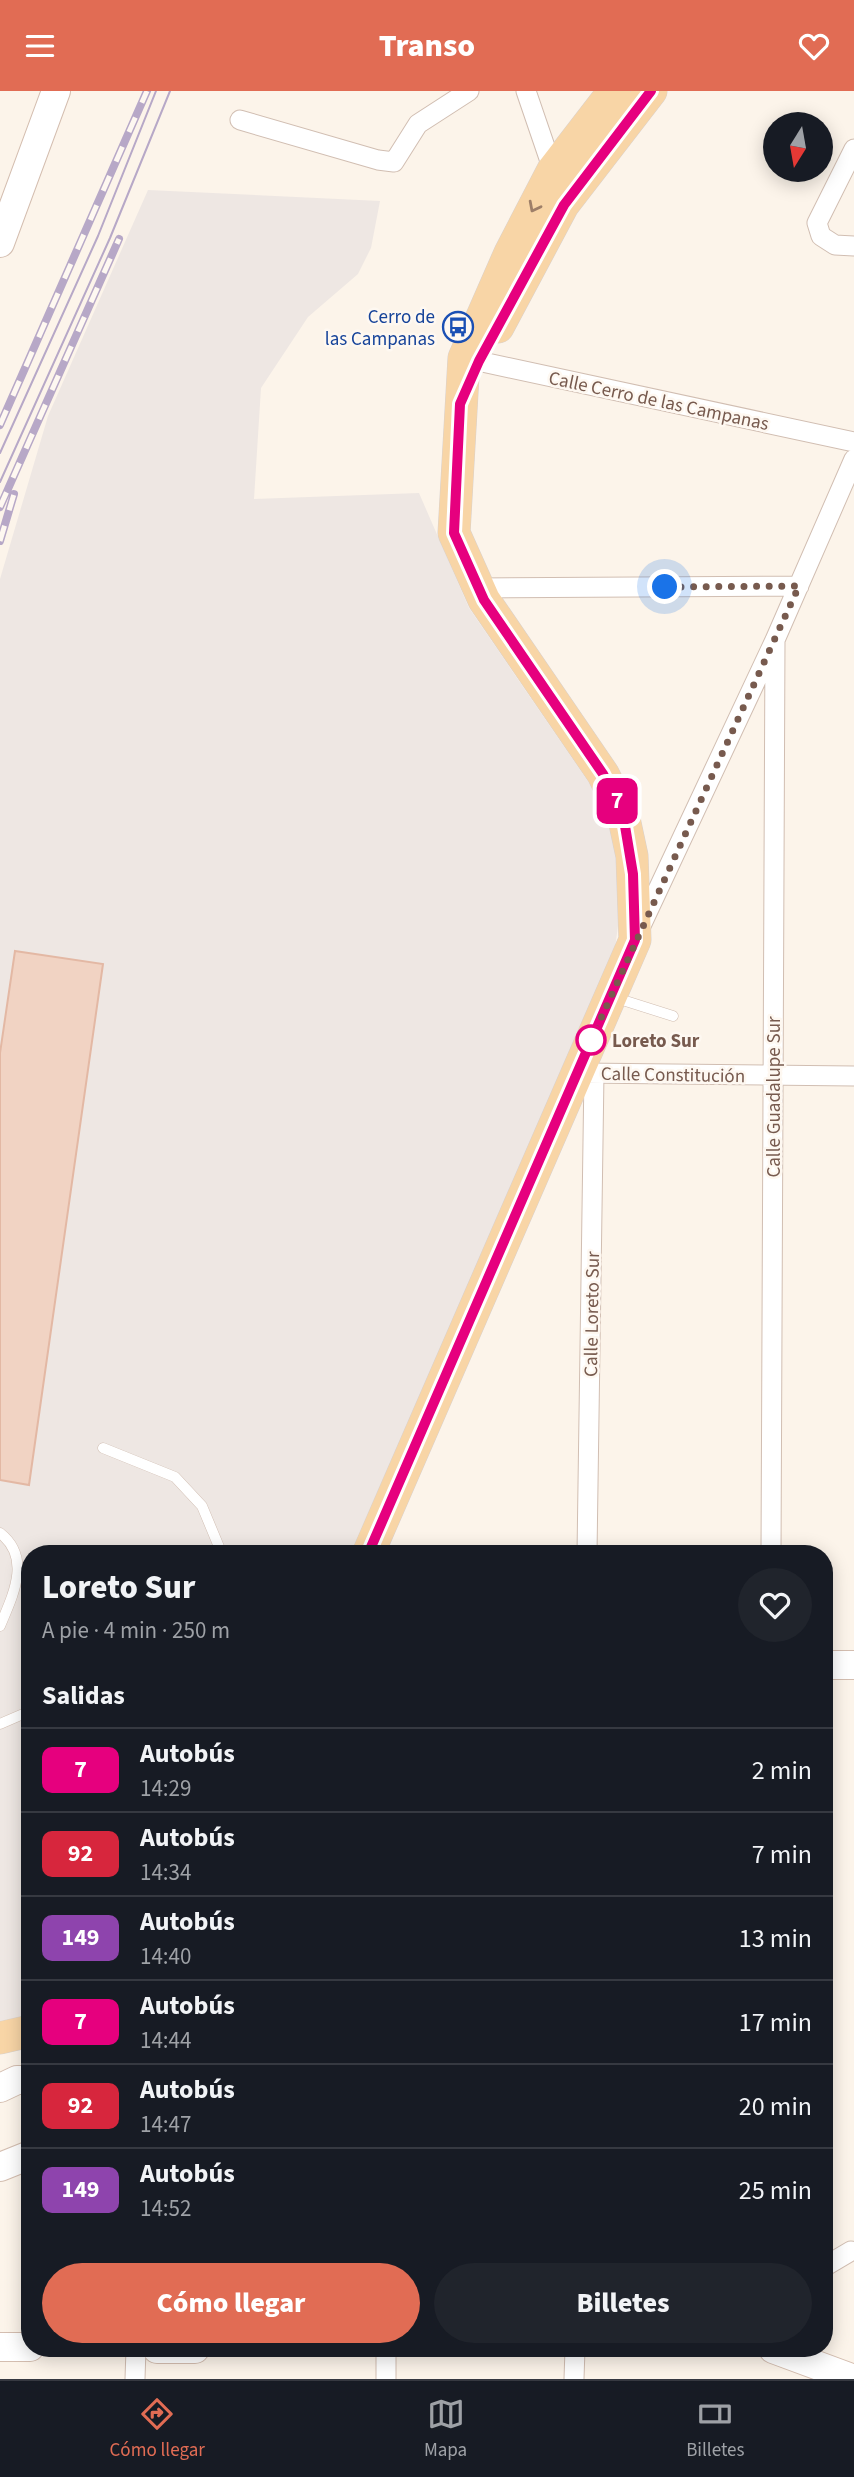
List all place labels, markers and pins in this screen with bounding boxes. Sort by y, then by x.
place label: Cerro de las Campanas [325,304,435,353]
bus stop icon: Cerro de las Campanas [441,310,475,344]
marker: Loreto Sur [576,1025,606,1055]
place label: Loreto Sur [612,1028,700,1055]

